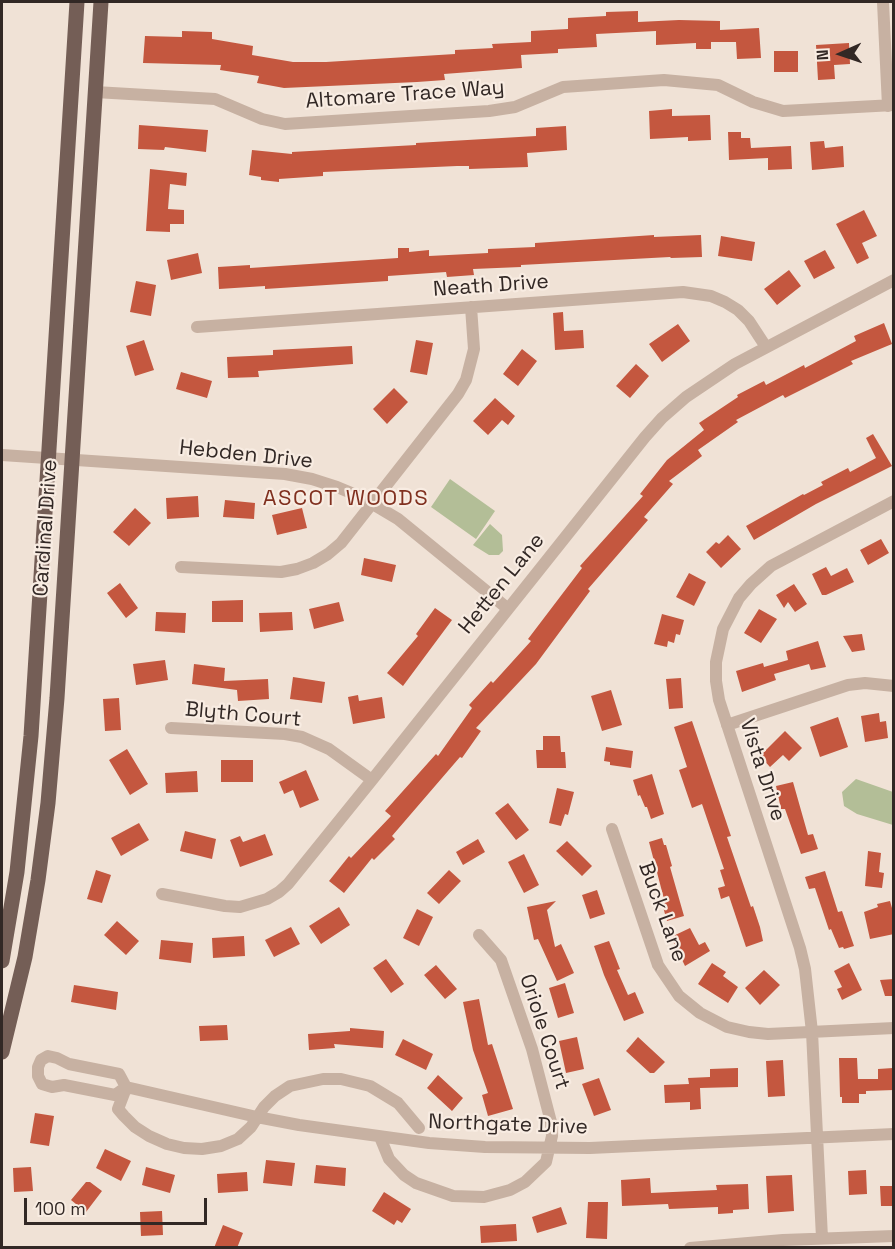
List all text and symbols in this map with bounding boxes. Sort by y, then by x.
north arrow [811,24,871,84]
text: N [812,49,833,61]
street label: Altomare Trace Way [305,75,505,115]
street label: Neath Drive [432,269,550,303]
street label: Hebden Drive [178,435,314,475]
street label: Cardinal Drive [29,459,63,597]
district label: ASCOT WOODS [263,486,429,512]
street label: Hetten Lane [454,529,550,639]
street label: Blyth Court [184,697,302,733]
street label: Vista Drive [734,716,790,824]
street label: Buck Lane [632,858,692,966]
street label: Oriole Court [513,971,575,1093]
street label: Northgate Drive [428,1110,588,1140]
scale bar [27,1186,210,1224]
text: 100 m [35,1197,86,1220]

